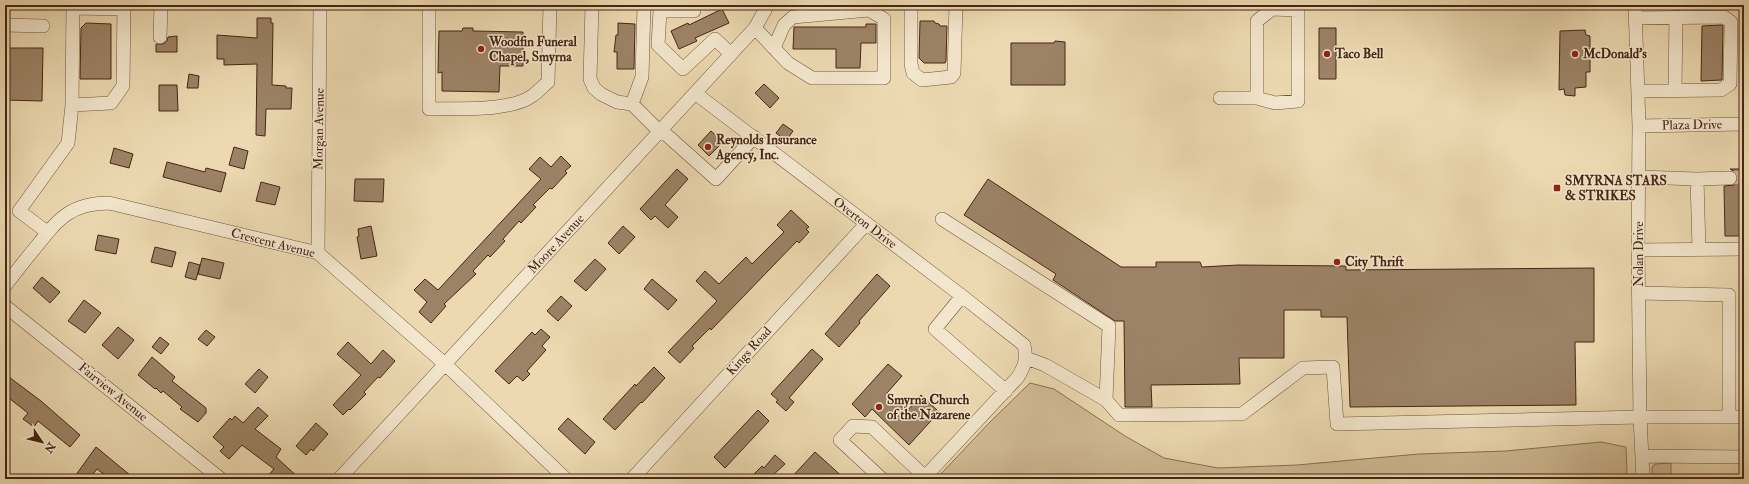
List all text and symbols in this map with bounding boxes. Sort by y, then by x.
place label: Woodfin Funeral Chapel, Smyrna [488,34,577,66]
marker: Woodfin Funeral Chapel, Smyrna [476,44,486,54]
place label: Taco Bell [1334,46,1384,62]
place label: McDonald's [1582,46,1647,62]
marker: Taco Bell [1322,49,1332,59]
marker: McDonald's [1570,49,1580,59]
street label: Morgan Avenue [310,87,328,170]
street label: Plaza Drive [1662,116,1723,134]
place label: Reynolds Insurance Agency, Inc. [715,132,817,164]
marker: Reynolds Insurance Agency, Inc. [703,142,713,152]
place label: SMYRNA STARS & STRIKES [1565,173,1667,204]
marker: SMYRNA STARS & STRIKES [1552,183,1562,193]
street label: Overton Drive [830,194,901,253]
street label: Moore Avenue [524,211,588,277]
street label: Nolan Drive [1631,221,1647,287]
street label: Crescent Avenue [229,225,317,261]
place label: City Thrift [1345,254,1404,271]
marker: City Thrift [1332,257,1342,267]
street label: Kings Road [723,323,775,379]
street label: Fairview Avenue [75,359,151,425]
place label: Smyrna Church of the Nazarene [887,392,971,423]
marker: Smyrna Church of the Nazarene [874,402,884,412]
north arrow [22,422,62,462]
text: N [41,439,59,456]

